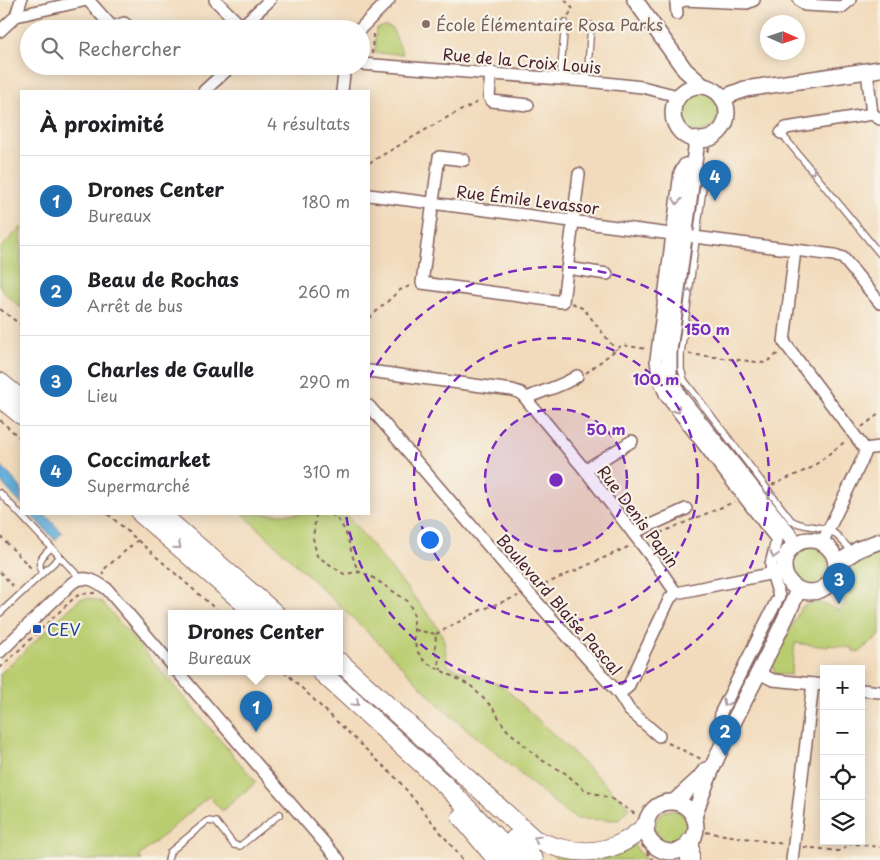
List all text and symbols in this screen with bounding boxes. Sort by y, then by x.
place label: École Élémentaire Rosa Parks [436,12,663,36]
north arrow [760,15,805,60]
marker: École Élémentaire Rosa Parks [420,18,432,30]
search box [20,20,370,75]
icon: search [38,34,66,62]
text: Rechercher [78,34,181,62]
street label: Rue de la Croix Louis [442,41,602,79]
text: À proximité [40,107,164,139]
text: 4 résultats [267,111,350,135]
pin: 4 [699,160,731,201]
one-way arrow [806,165,815,174]
text: Drones Center [87,175,224,203]
street label: Rue Émile Levassor [455,178,601,220]
text: 1 [52,189,60,213]
text: 180 m [302,189,350,213]
one-way arrow [672,198,683,206]
text: Bureaux [87,203,151,227]
text: Beau de Rochas [87,265,239,293]
text: 2 [50,279,62,303]
text: 260 m [298,279,350,303]
one-way arrow [683,287,694,295]
text: Arrêt de bus [87,293,183,317]
text: 150 m [684,317,730,340]
text: Charles de Gaulle [87,355,254,383]
text: 100 m [633,367,679,390]
text: 3 [51,369,61,393]
text: 290 m [299,369,350,393]
text: Lieu [87,383,118,407]
one-way arrow [671,404,680,413]
text: 50 m [587,417,625,440]
text: Coccimarket [87,445,211,473]
text: 4 [51,459,61,483]
text: 310 m [302,459,350,483]
street label: Rue Denis Papin [592,460,686,572]
centre of rings [547,471,565,489]
text: Supermarché [87,473,190,497]
one-way arrow [768,491,776,500]
your location [417,527,443,553]
street label: Boulevard Blaise Pascal [492,528,628,680]
one-way arrow [173,540,182,549]
one-way arrow [769,550,779,558]
pin: 3 [823,563,855,604]
popup [168,610,343,675]
place label: CEV [47,617,81,641]
text: Drones Center [187,617,324,645]
marker: CEV [31,623,43,635]
text: Bureaux [187,645,251,669]
map controls [820,665,865,845]
button: + [820,665,865,710]
pin: 1 [240,691,272,732]
one-way arrow [351,697,360,706]
one-way arrow [722,698,732,707]
button: − [820,710,865,755]
pin: 2 [709,715,741,756]
button: locate [820,755,865,800]
button: layers [820,800,865,845]
one-way arrow [534,836,543,846]

